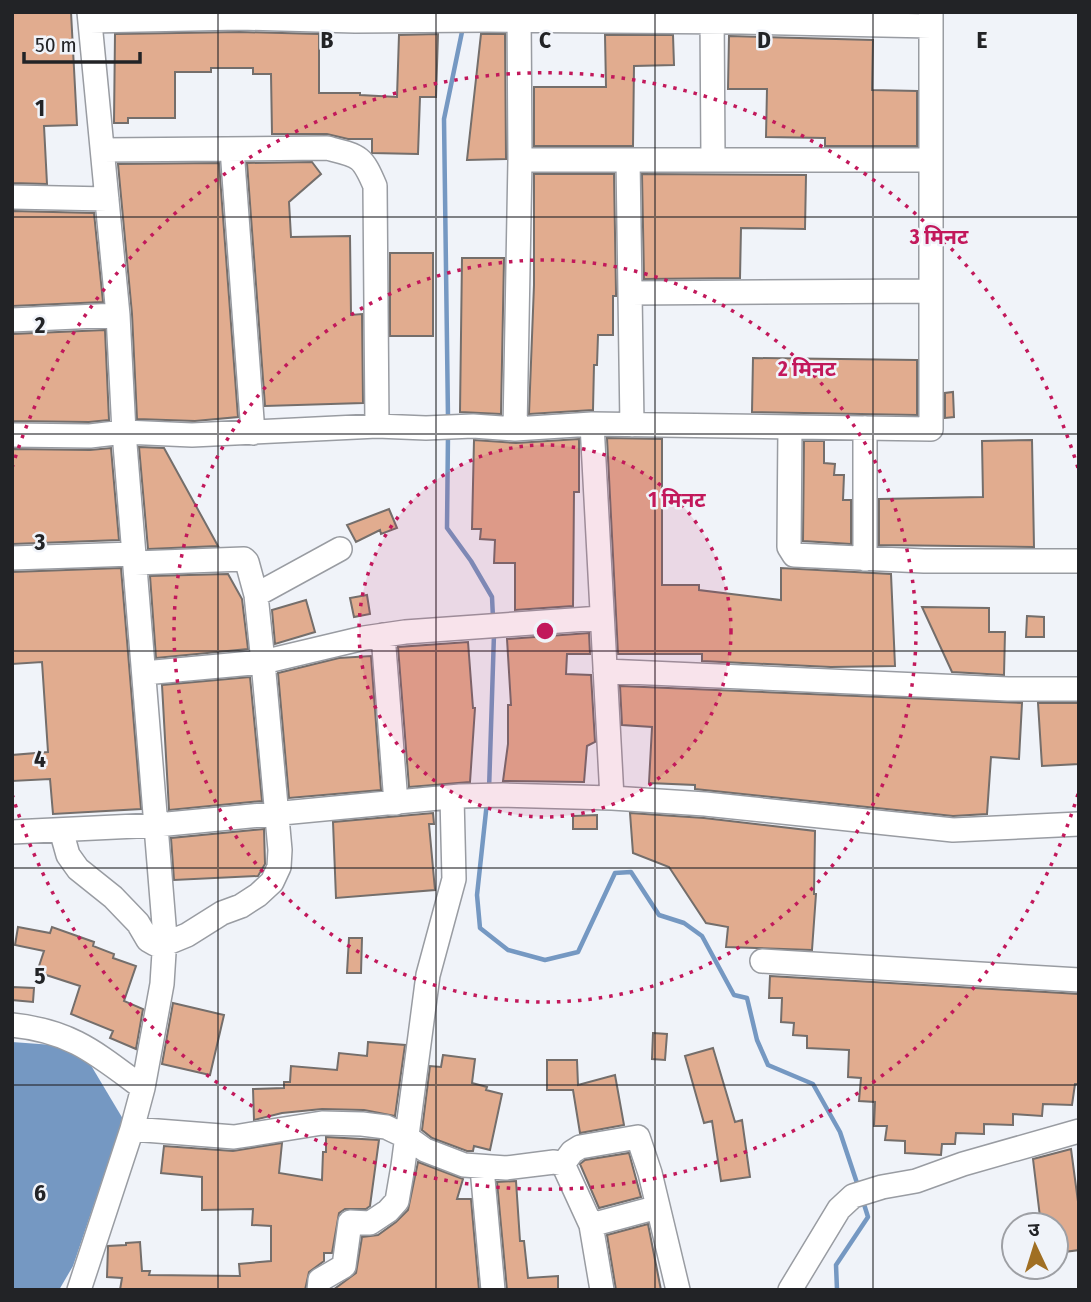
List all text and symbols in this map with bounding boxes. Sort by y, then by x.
scale bar [24,21,140,65]
text: B [321,26,334,54]
text: C [539,26,551,54]
text: D [757,26,771,54]
text: E [977,26,988,54]
text: 50 m [35,32,77,58]
text: 1 [35,94,45,122]
text: 3 मिनट [909,224,969,250]
text: 2 [34,311,46,339]
text: 2 मिनट [777,356,837,382]
text: 1 मिनट [648,487,706,513]
text: 3 [34,528,46,556]
centre of rings [533,619,557,643]
text: 4 [34,745,46,773]
text: 5 [34,962,46,990]
text: 6 [34,1179,46,1207]
north arrow [1000,1211,1070,1281]
text: उ [1027,1218,1041,1241]

